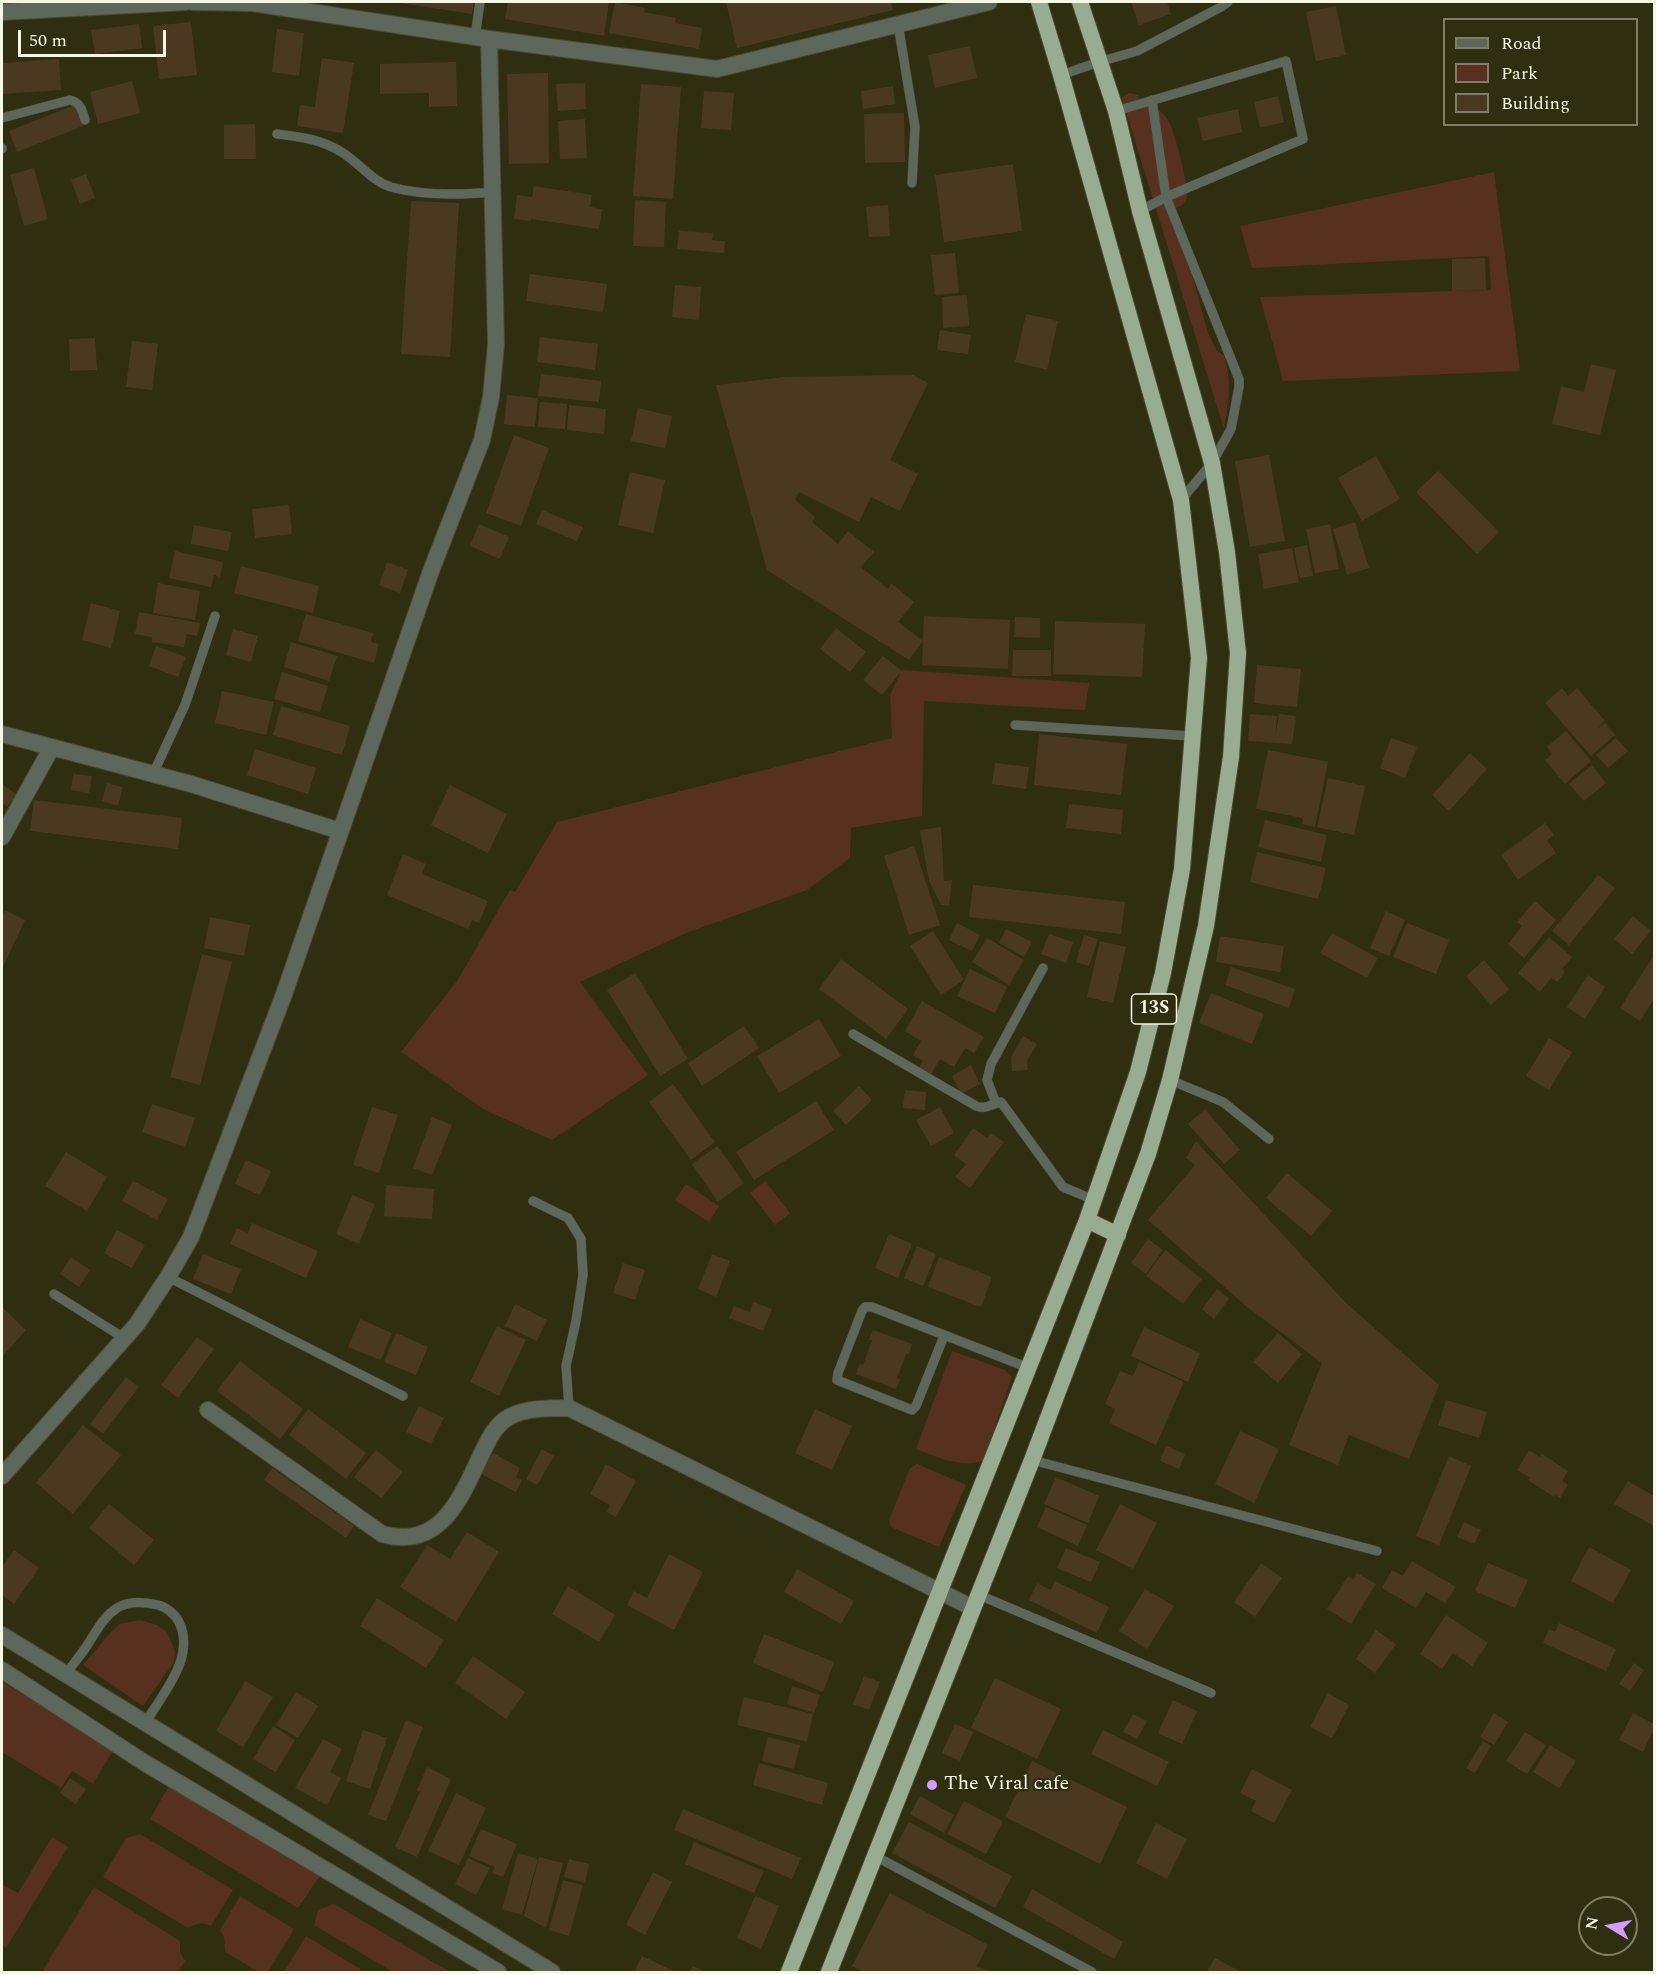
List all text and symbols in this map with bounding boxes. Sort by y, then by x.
scale bar [21,18,170,56]
legend [1443,18,1638,126]
text: 50 m [29,27,67,54]
text: Road [1501,30,1542,57]
text: Park [1501,60,1538,87]
text: Building [1501,90,1570,117]
road number: 13S [1132,994,1176,1024]
place label: The Viral cafe [944,1773,1069,1797]
marker: The Viral cafe [925,1778,939,1792]
north arrow [1578,1896,1638,1956]
text: N [1579,1915,1605,1932]

